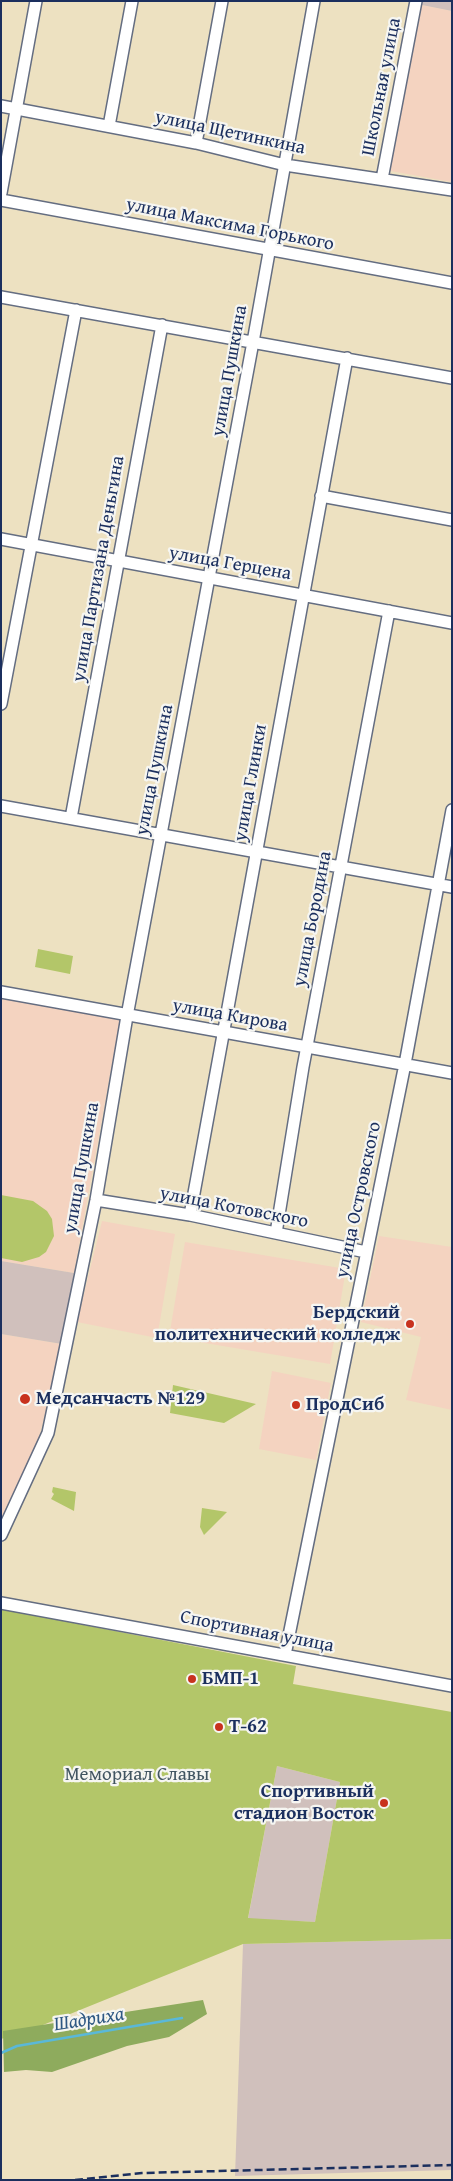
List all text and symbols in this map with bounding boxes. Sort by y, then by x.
street label: Школьная улица [357,16,407,158]
street label: улица Щетинкина [153,106,307,160]
street label: улица Максима Горького [124,194,336,256]
street label: улица Пушкина [207,303,253,439]
street label: улица Партизана Деньгина [68,454,130,684]
street label: улица Герцена [167,542,293,586]
street label: улица Пушкина [131,703,179,837]
street label: улица Глинки [229,723,273,843]
street label: улица Бородина [289,849,337,989]
street label: улица Кирова [171,995,289,1037]
street label: улица Пушкина [59,1100,105,1236]
street label: улица Островского [331,1120,387,1280]
street label: улица Котовского [158,1182,310,1234]
place label: Бердский политехнический колледж [155,1302,400,1346]
marker: Бердский политехнический колледж [404,1318,416,1330]
place label: Медсанчасть №129 [36,1388,205,1410]
marker: Медсанчасть №129 [18,1392,32,1406]
place label: ПродСиб [306,1394,384,1416]
marker: ПродСиб [290,1399,302,1411]
street label: Спортивная улица [178,1606,336,1658]
place label: БМП-1 [202,1668,259,1690]
marker: БМП-1 [186,1673,198,1685]
place label: Т-62 [229,1716,267,1738]
marker: Т-62 [213,1721,225,1733]
park label: Мемориал Славы [65,1764,209,1786]
place label: Спортивный стадион Восток [234,1781,374,1825]
marker: Спортивный стадион Восток [378,1797,390,1809]
water label: Шадриха [52,2003,126,2037]

